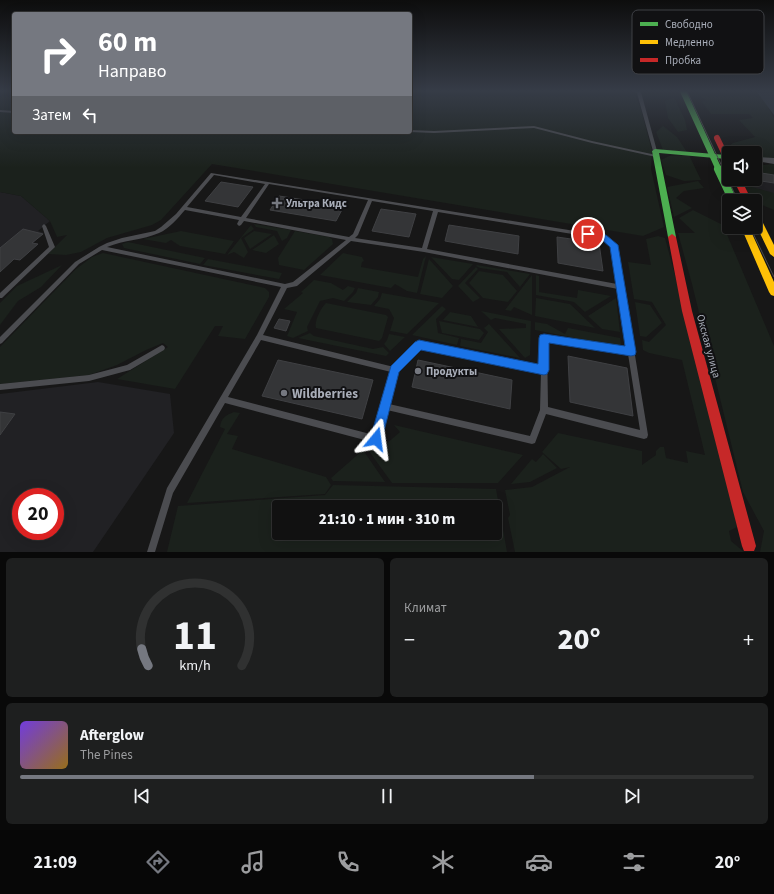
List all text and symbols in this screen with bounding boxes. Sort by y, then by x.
legend [632,10,764,74]
text: Свободно [665,17,713,32]
text: 60 m [98,22,157,62]
icon: right [32,28,84,80]
text: Медленно [665,35,714,50]
text: Пробка [665,53,701,68]
text: Направо [98,59,166,84]
icon: left [79,104,101,126]
text: Затем [32,105,71,126]
map controls [722,146,762,234]
button: sound [722,146,762,186]
button: layers [722,194,762,234]
place label: Ультра Кидс [286,196,347,211]
marker: Ультра Кидс [271,197,283,209]
pin [571,217,605,251]
icon: arrive [577,223,599,245]
street label: Окская улица [693,313,724,380]
place label: Продукты [426,364,477,379]
marker: Продукты [413,366,423,376]
place label: Wildberries [292,385,358,403]
marker: Wildberries [279,388,289,398]
position arrow [355,418,397,460]
speed limit sign: 20 [12,488,64,540]
text: 21:10 · 1 мин · 310 m [319,509,455,530]
text: Климат [404,599,447,617]
text: 11 [173,605,217,665]
text: 20° [557,618,601,661]
text: − [404,624,415,656]
text: + [743,624,754,656]
text: km/h [179,654,211,675]
text: Afterglow [80,725,144,746]
text: The Pines [80,746,133,764]
icon: previous [131,785,153,807]
icon: pause [376,785,398,807]
icon: next [621,785,643,807]
icon: directions [144,848,172,876]
icon: music [239,848,267,876]
icon: phone [334,848,362,876]
icon: climate [429,848,457,876]
icon: car [525,848,553,876]
icon: filters [620,848,648,876]
text: 21:09 [34,850,77,875]
text: 20° [715,850,740,875]

